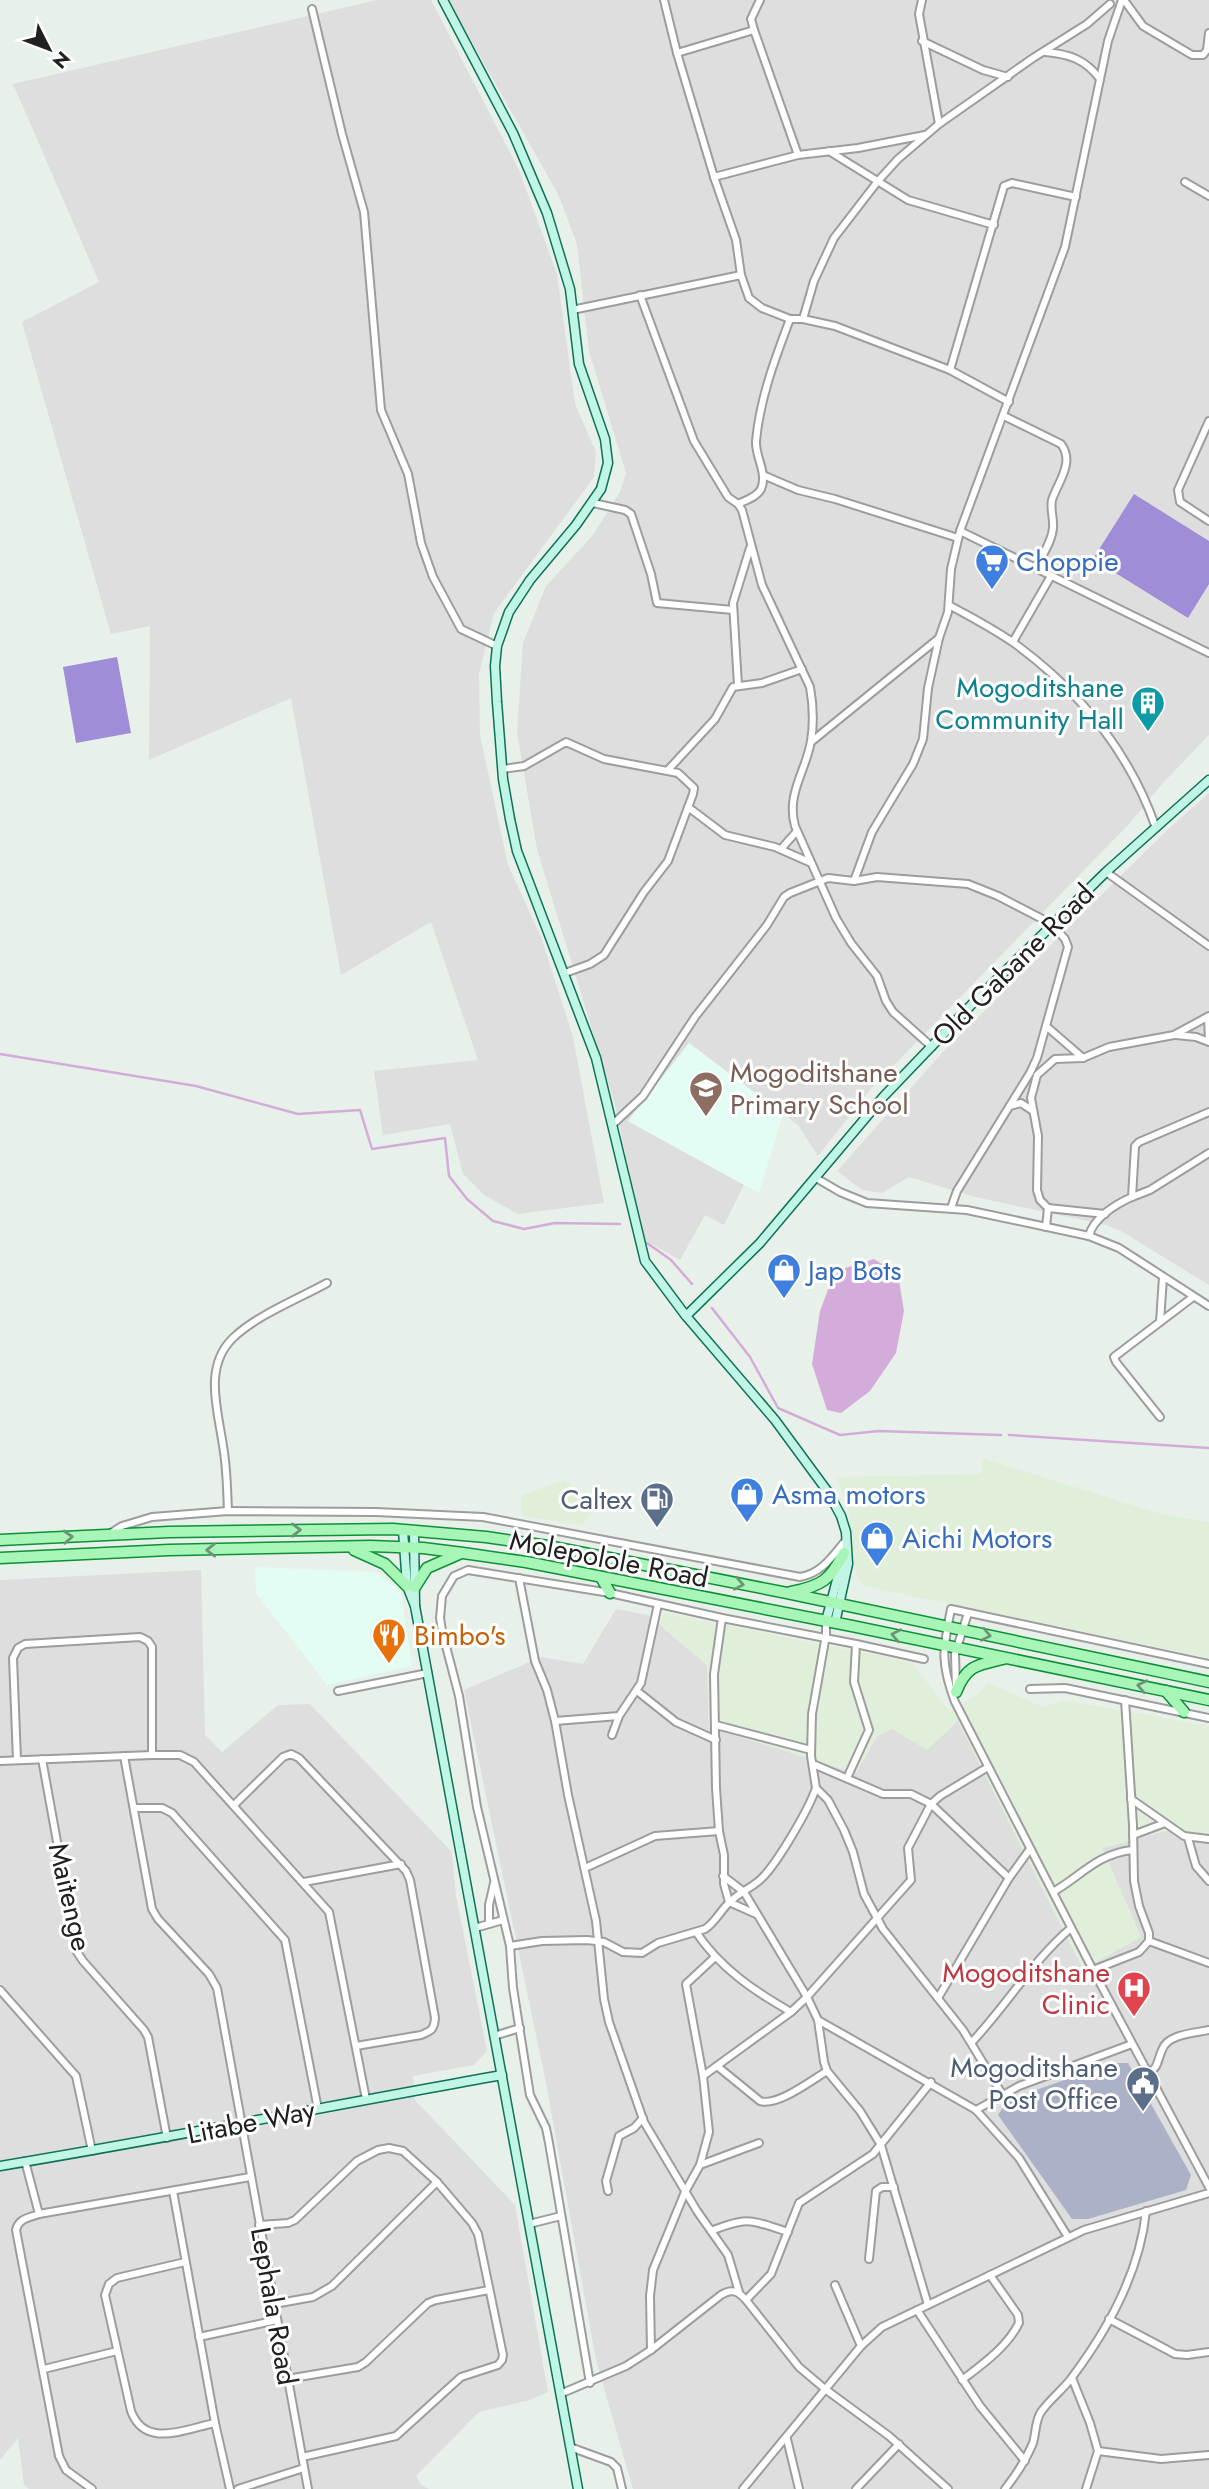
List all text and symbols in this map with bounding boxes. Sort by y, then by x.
north arrow [14,14,84,84]
text: N [46,45,76,75]
place label: Choppie [1016,541,1119,582]
supermarket icon: Choppie [973,542,1011,591]
place label: Mogoditshane Community Hall [935,667,1124,740]
building icon: Mogoditshane Community Hall [1129,684,1167,733]
street label: Old Gabane Road [922,874,1104,1056]
place label: Mogoditshane Primary School [730,1052,909,1125]
school or university icon: Mogoditshane Primary School [687,1069,725,1118]
place label: Jap Bots [804,1250,901,1291]
shop icon: Jap Bots [765,1251,803,1300]
place label: Asma motors [772,1474,926,1515]
shop icon: Asma motors [728,1475,766,1524]
place label: Caltex [560,1479,632,1520]
fuel station icon: Caltex [638,1480,676,1529]
place label: Aichi Motors [902,1518,1052,1559]
shop icon: Aichi Motors [858,1519,896,1568]
street label: Molepolole Road [506,1520,712,1598]
one-way arrow [290,1523,301,1538]
one-way arrow [63,1529,74,1544]
one-way arrow [205,1542,216,1557]
one-way arrow [733,1575,745,1590]
place label: Bimbo's [414,1615,506,1656]
restaurant icon: Bimbo's [370,1616,408,1665]
one-way arrow [980,1626,992,1641]
one-way arrow [890,1628,902,1643]
one-way arrow [1136,1679,1148,1694]
street label: Maitenge [38,1839,102,1955]
place label: Mogoditshane Clinic [942,1952,1110,2025]
hospital icon: Mogoditshane Clinic [1115,1969,1153,2018]
place label: Mogoditshane Post Office [950,2047,1118,2120]
public building icon: Mogoditshane Post Office [1124,2064,1162,2113]
street label: Litabe Way [184,2089,319,2154]
street label: Lephala Road [240,2224,308,2388]

